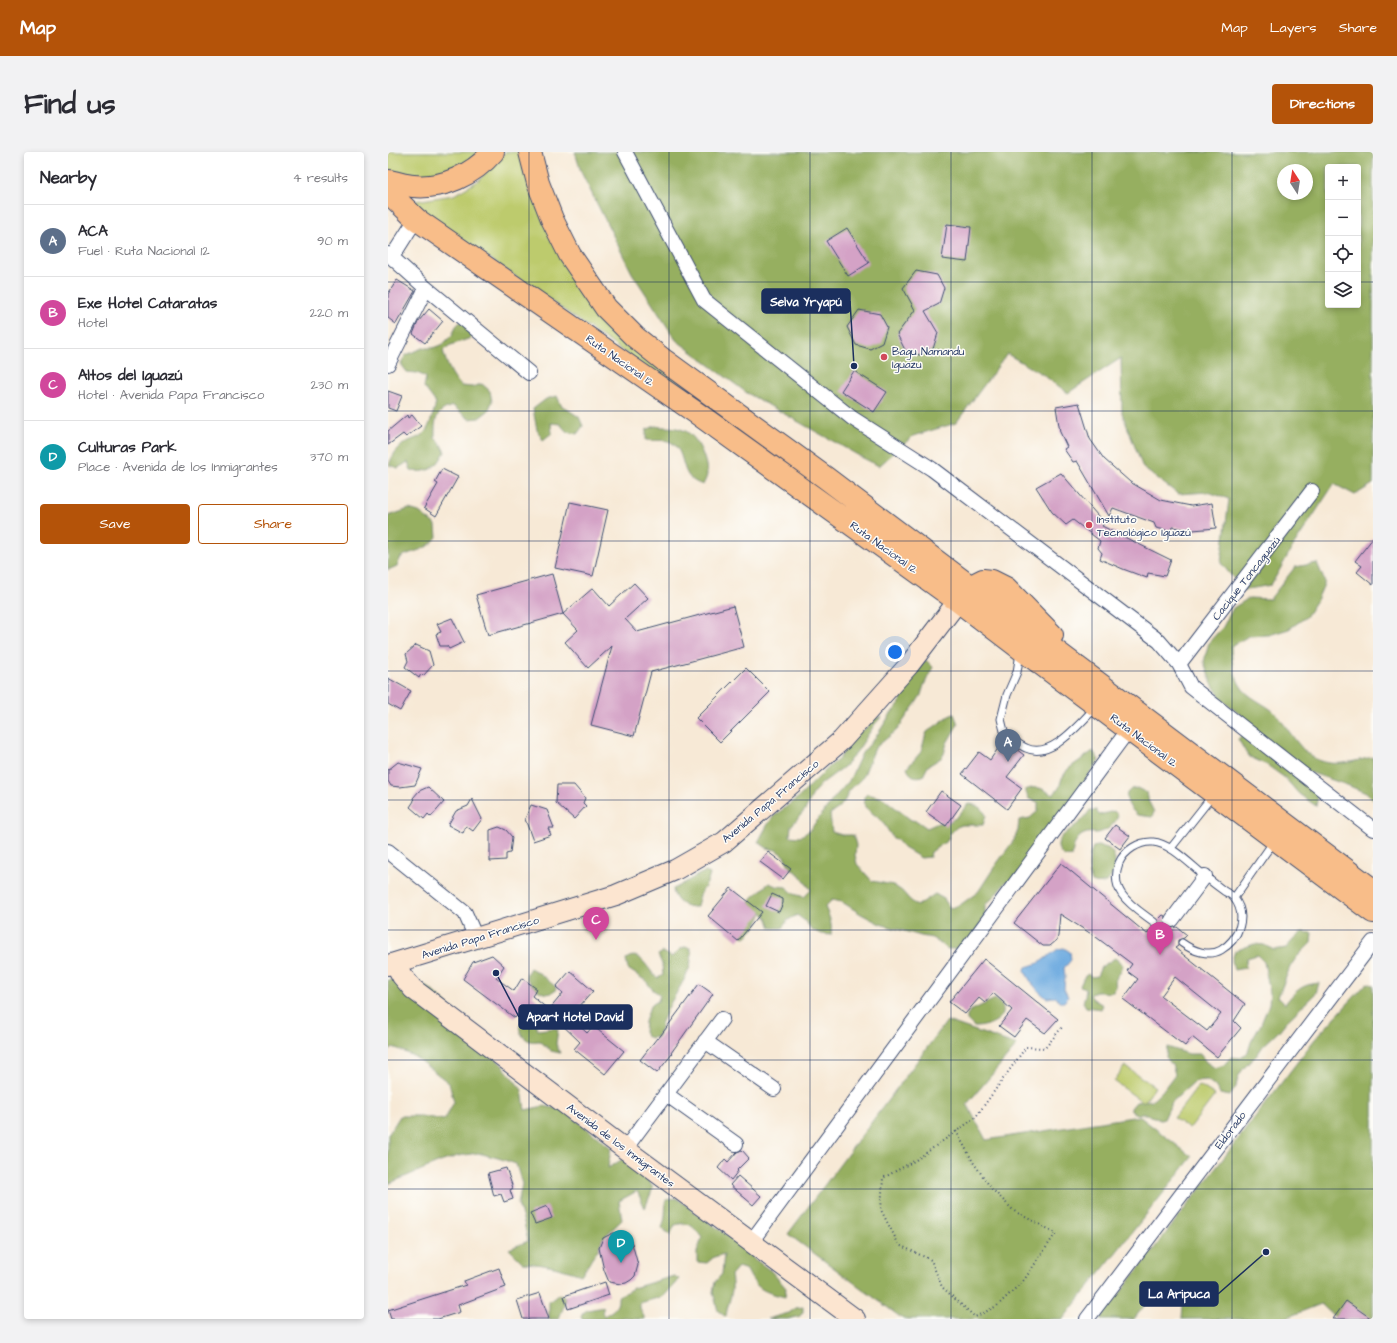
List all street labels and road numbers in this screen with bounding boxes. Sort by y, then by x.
street label: Ruta Nacional 12 [583,331,657,390]
street label: Ruta Nacional 12 [847,518,921,577]
street label: Cacique Toncaguazú [1209,533,1285,624]
street label: Ruta Nacional 12 [1107,710,1181,771]
street label: Avenida Papa Francisco [719,756,823,846]
street label: Avenida Papa Francisco [419,912,542,963]
street label: Avenida de los Inmigrantes [563,1100,678,1192]
street label: Eldorado [1211,1108,1250,1152]

